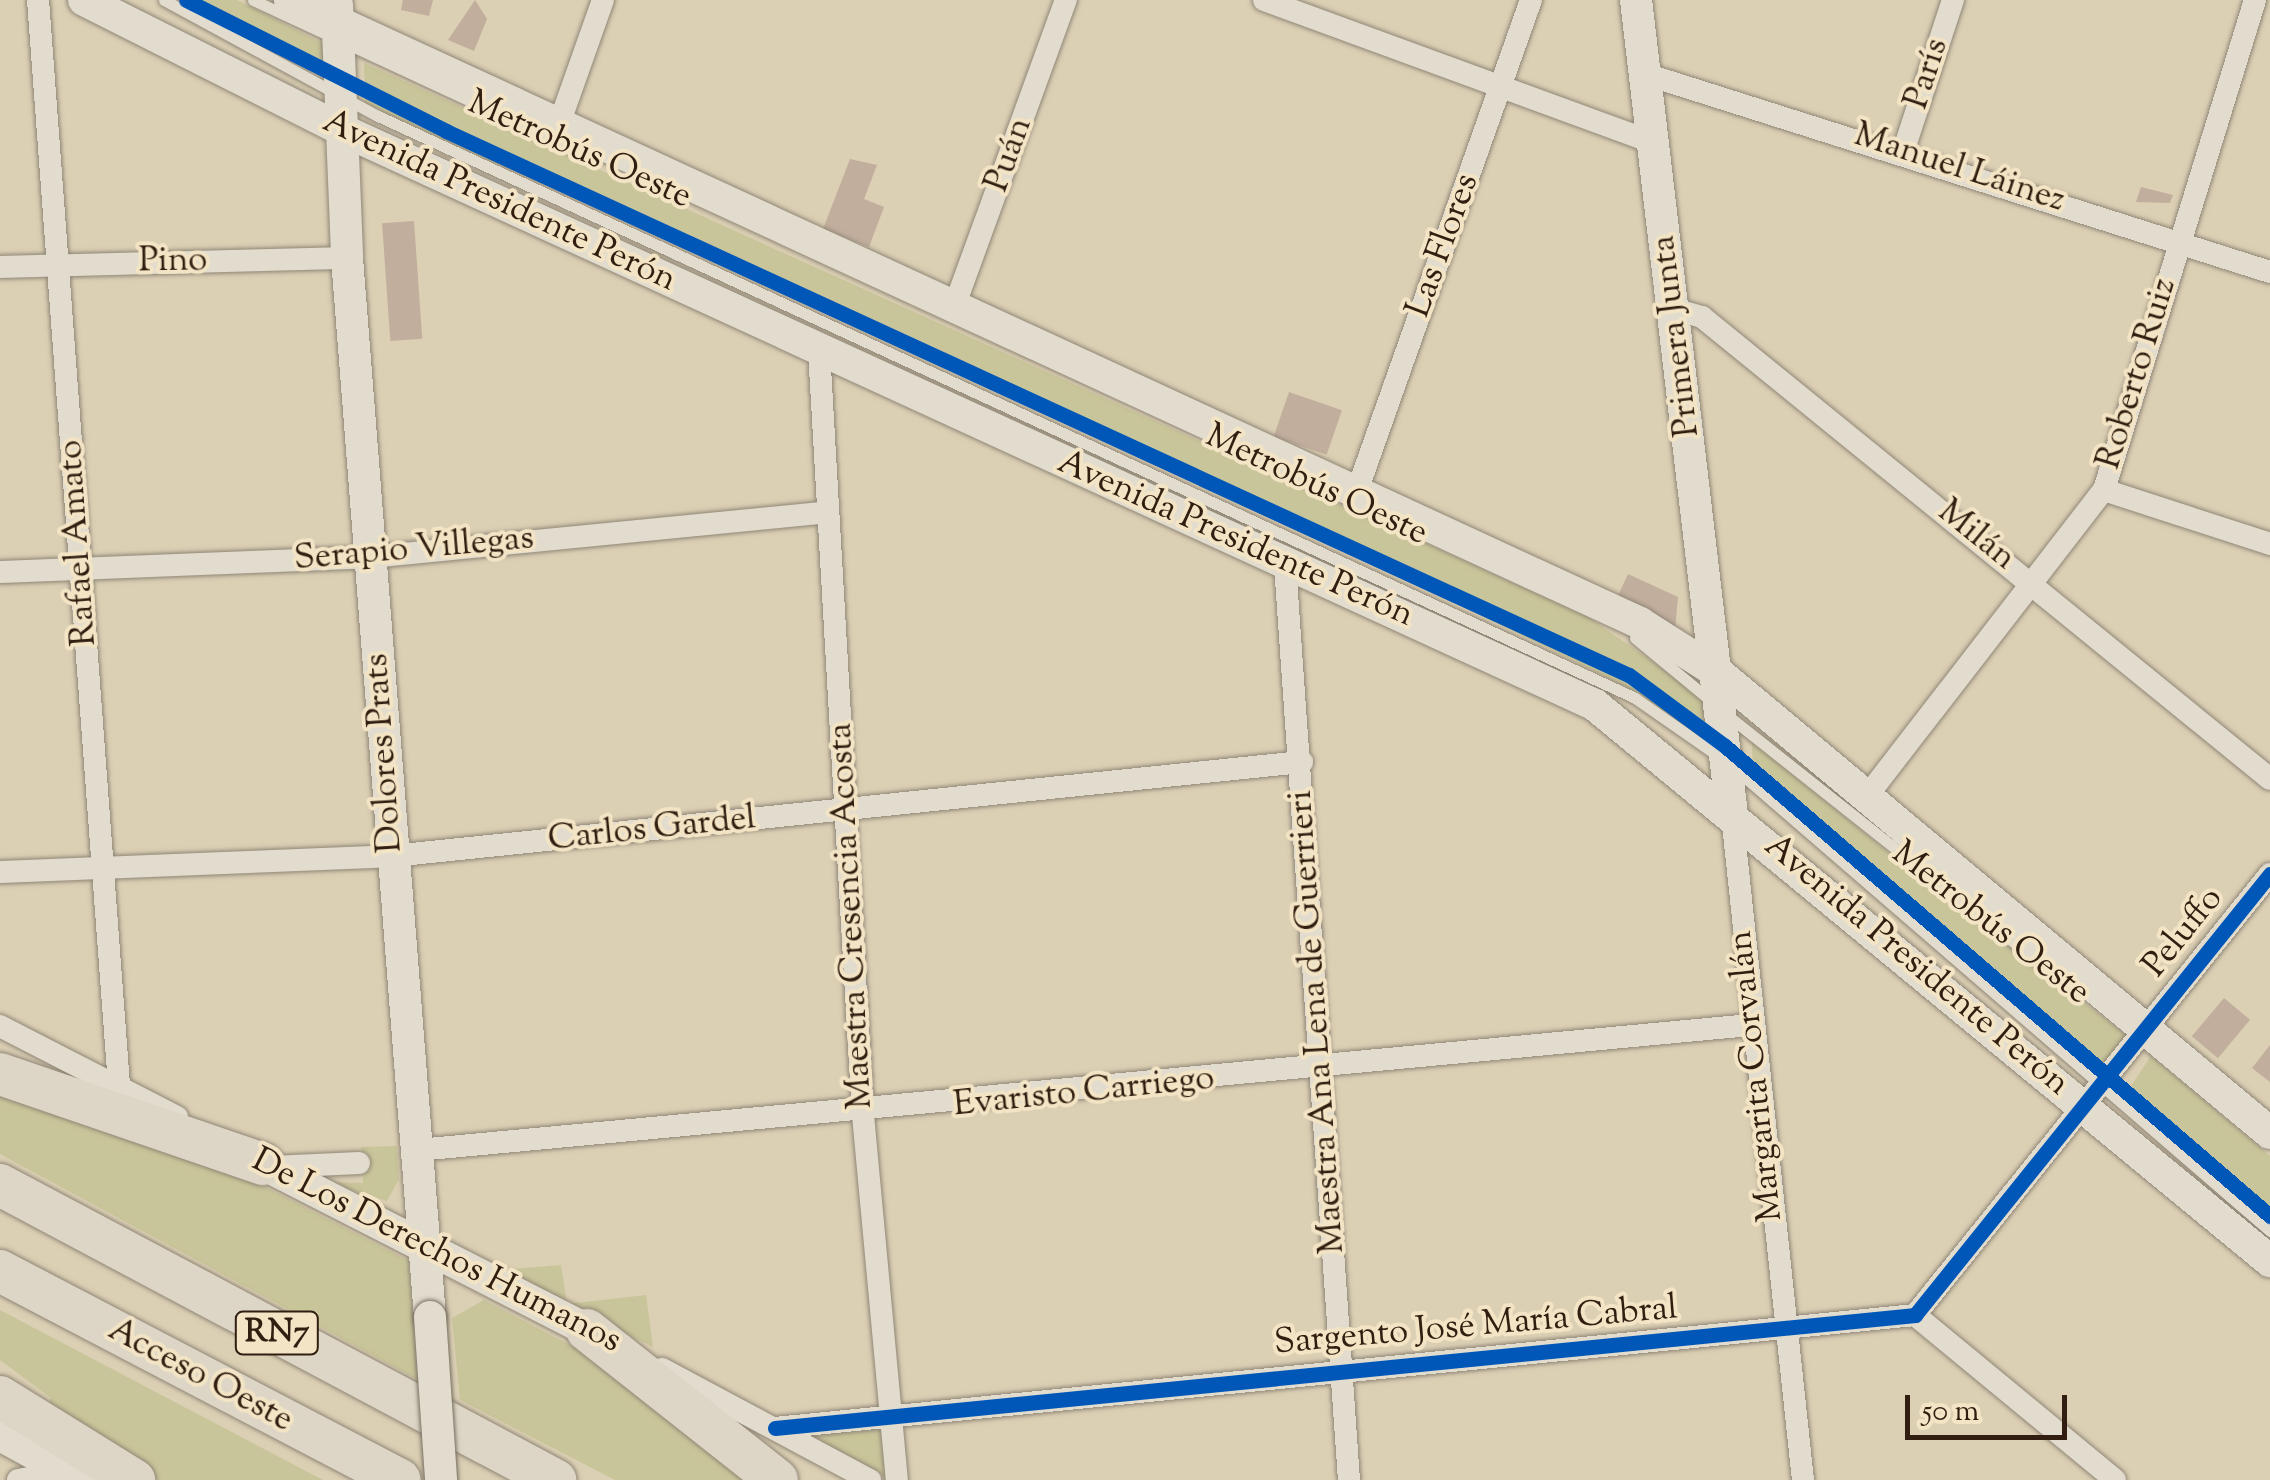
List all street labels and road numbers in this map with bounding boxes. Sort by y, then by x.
street label: París [1897,33,1959,115]
street label: Metrobús Oeste [461,83,697,219]
street label: Avenida Presidente Perón [315,102,683,302]
street label: Puán [977,112,1043,198]
street label: Manuel Láinez [1848,115,2070,223]
street label: Las Flores [1399,169,1489,323]
street label: Primera Junta [1644,233,1710,439]
street label: Pino [138,240,208,284]
street label: Roberto Ruiz [2089,273,2187,475]
street label: Metrobús Oeste [1198,416,1434,556]
street label: Rafael Amato [51,438,107,648]
street label: Avenida Presidente Perón [1050,442,1420,638]
street label: Milán [1928,492,2024,580]
street label: Serapio Villegas [292,519,536,581]
street label: Dolores Prats [357,652,413,854]
street label: Maestra Cresencia Acosta [821,722,883,1110]
street label: Maestra Ana Lena de Guerrieri [1281,789,1355,1255]
street label: Carlos Gardel [546,798,758,862]
street label: Avenida Presidente Perón [1755,826,2077,1106]
street label: Metrobús Oeste [1882,833,2098,1015]
street label: Peluffo [2135,880,2233,986]
street label: Margarita Corvalán [1721,928,1793,1224]
street label: Evaristo Carriego [951,1058,1217,1128]
street label: De Los Derechos Humanos [244,1141,628,1363]
street label: Sargento José María Cabral [1273,1288,1679,1366]
road number: RN7 [234,1306,320,1360]
street label: Acceso Oeste [100,1310,300,1442]

